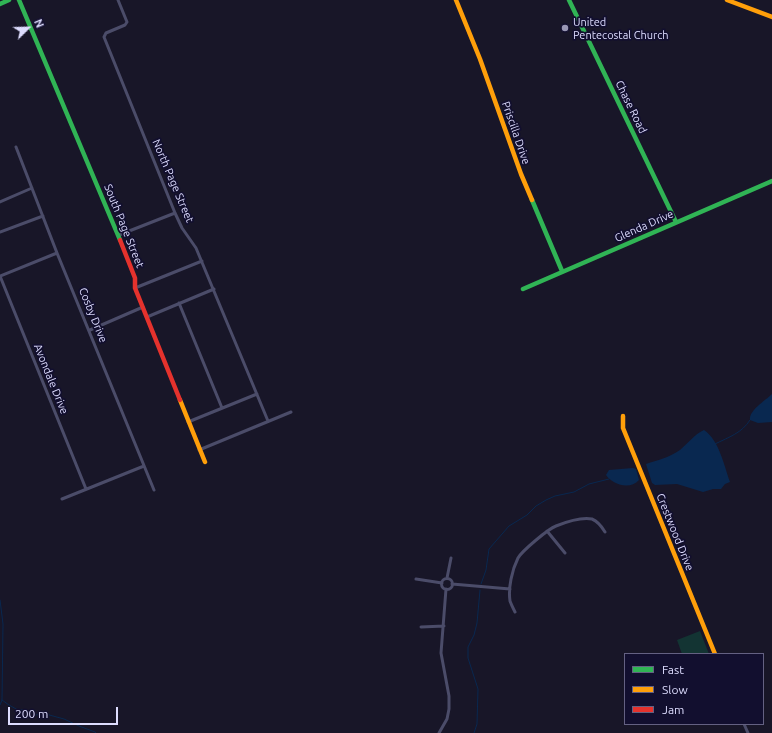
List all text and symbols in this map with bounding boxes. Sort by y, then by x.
north arrow [8,8,48,48]
place label: United Pentecostal Church [573,15,669,41]
text: N [32,17,46,29]
marker: United Pentecostal Church [560,23,570,33]
street label: Chase Road [612,78,650,136]
street label: Priscilla Drive [499,100,533,166]
street label: North Page Street [149,137,197,225]
street label: South Page Street [101,182,147,270]
street label: Glenda Drive [612,207,676,245]
street label: Cosby Drive [76,286,110,344]
street label: Avondale Drive [31,342,71,416]
street label: Crestwood Drive [653,491,697,573]
legend [624,653,764,725]
text: Fast [662,663,684,676]
text: Slow [662,683,688,696]
scale bar [10,699,120,725]
text: Jam [662,703,684,716]
text: 200 m [15,707,48,720]

